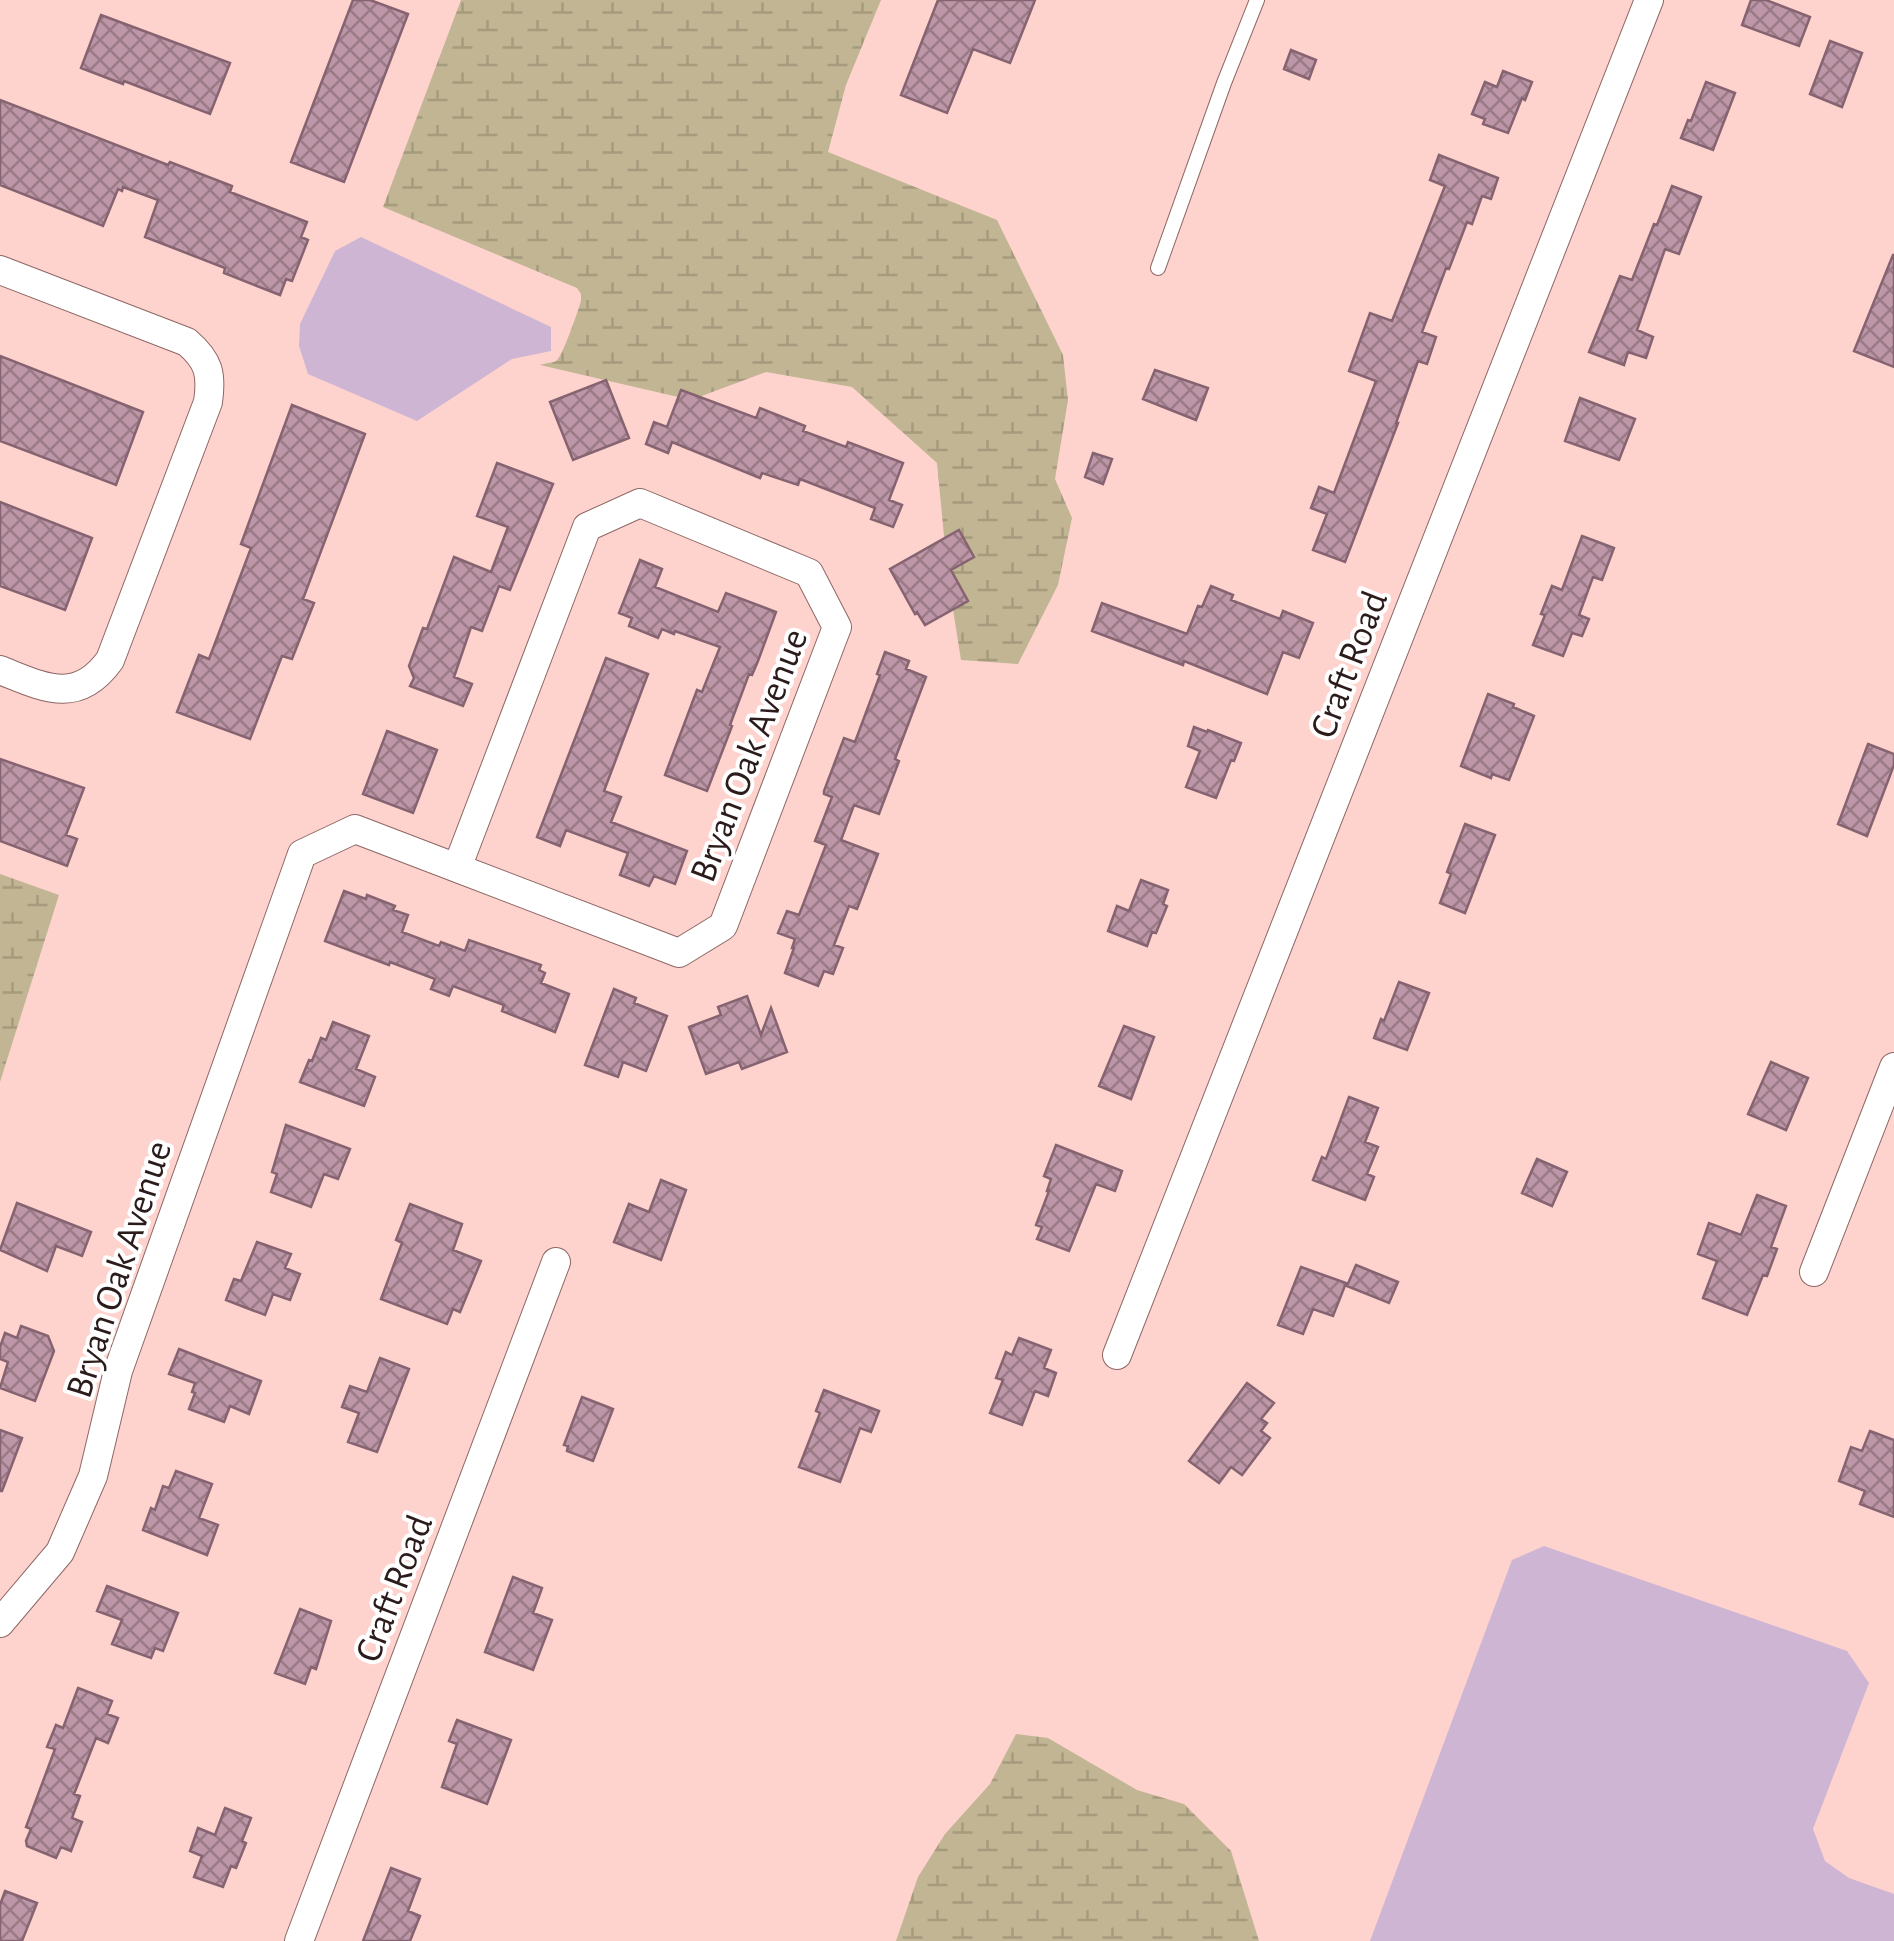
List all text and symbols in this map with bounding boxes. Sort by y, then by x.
street label: Craft Road [1305,586,1395,743]
street label: Bryan Oak Avenue [684,624,816,887]
street label: Bryan Oak Avenue [61,1137,179,1403]
street label: Craft Road [350,1510,440,1667]

